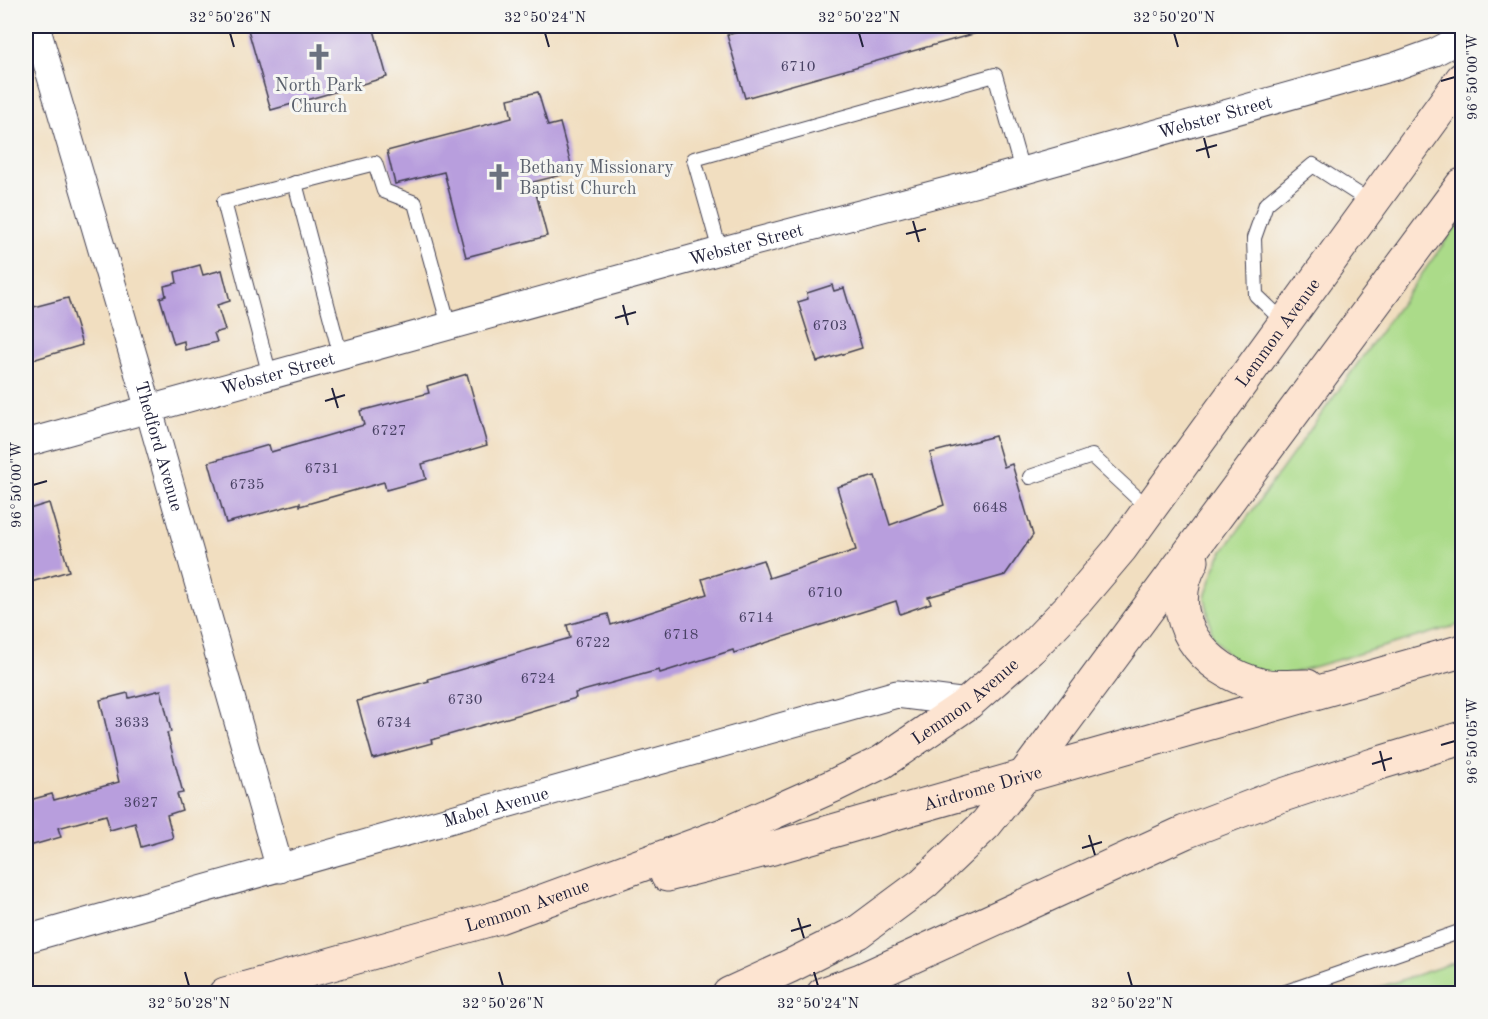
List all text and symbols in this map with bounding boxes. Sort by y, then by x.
text: 32°50'26"N [189,11,271,26]
text: 32°50'24"N [504,11,586,26]
text: 32°50'22"N [818,11,900,26]
text: 32°50'20"N [1133,11,1215,26]
text: 96°50'00"W [1466,34,1481,120]
church icon: North Park Church [304,42,334,72]
house number: 6710 [781,60,815,75]
place label: North Park Church [275,77,363,116]
street label: Webster Street [1156,93,1274,142]
place label: Bethany Missionary Baptist Church [519,159,674,198]
church icon: Bethany Missionary Baptist Church [484,162,514,192]
street label: Webster Street [687,221,805,269]
street label: Lemmon Avenue [1233,275,1324,391]
house number: 6703 [813,319,847,334]
street label: Webster Street [219,350,337,399]
street label: Thedford Avenue [131,380,185,514]
house number: 6727 [372,424,406,439]
text: 96°50'00"W [10,442,25,528]
house number: 6731 [305,462,339,477]
house number: 6735 [230,478,264,493]
house number: 6648 [973,501,1007,516]
house number: 6710 [808,586,842,601]
house number: 6714 [739,611,773,626]
house number: 6718 [664,628,698,643]
house number: 6722 [576,636,610,651]
street label: Lemmon Avenue [909,655,1022,749]
house number: 6724 [521,672,555,687]
house number: 6730 [448,693,482,708]
text: 96°50'05"W [1466,698,1481,784]
house number: 3633 [115,716,149,731]
house number: 6734 [377,716,411,731]
street label: Airdrome Drive [921,764,1044,815]
street label: Mabel Avenue [441,784,551,831]
house number: 3627 [124,796,158,811]
street label: Lemmon Avenue [464,877,592,936]
text: 32°50'28"N [148,997,230,1012]
text: 32°50'26"N [462,997,544,1012]
text: 32°50'24"N [777,997,859,1012]
text: 32°50'22"N [1091,997,1173,1012]

